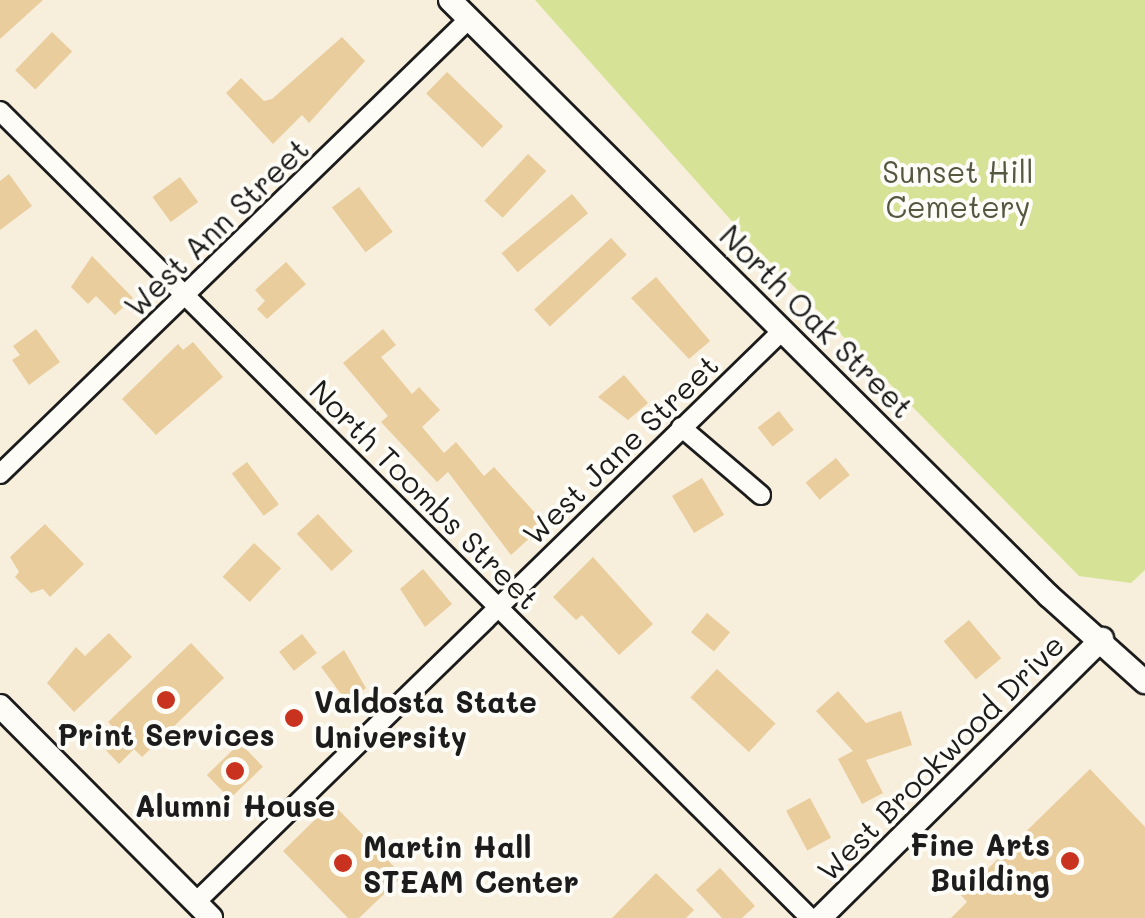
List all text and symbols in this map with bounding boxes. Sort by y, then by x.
street label: West Ann Street [117,130,315,324]
park label: Sunset Hill Cemetery [882,153,1034,224]
street label: North Oak Street [713,217,921,425]
street label: West Jane Street [515,347,725,551]
street label: North Toombs Street [303,372,547,616]
street label: West Brookwood Drive [809,626,1071,888]
place label: Valdosta State University [314,683,537,754]
marker: Print Services [155,689,177,711]
marker: Valdosta State University [283,707,305,729]
place label: Print Services [57,716,275,752]
marker: Alumni House [224,760,246,782]
place label: Alumni House [135,787,335,823]
place label: Fine Arts Building [910,826,1050,896]
place label: Martin Hall STEAM Center [363,828,579,898]
marker: Fine Arts Building [1059,850,1081,872]
marker: Martin Hall STEAM Center [332,852,354,874]

